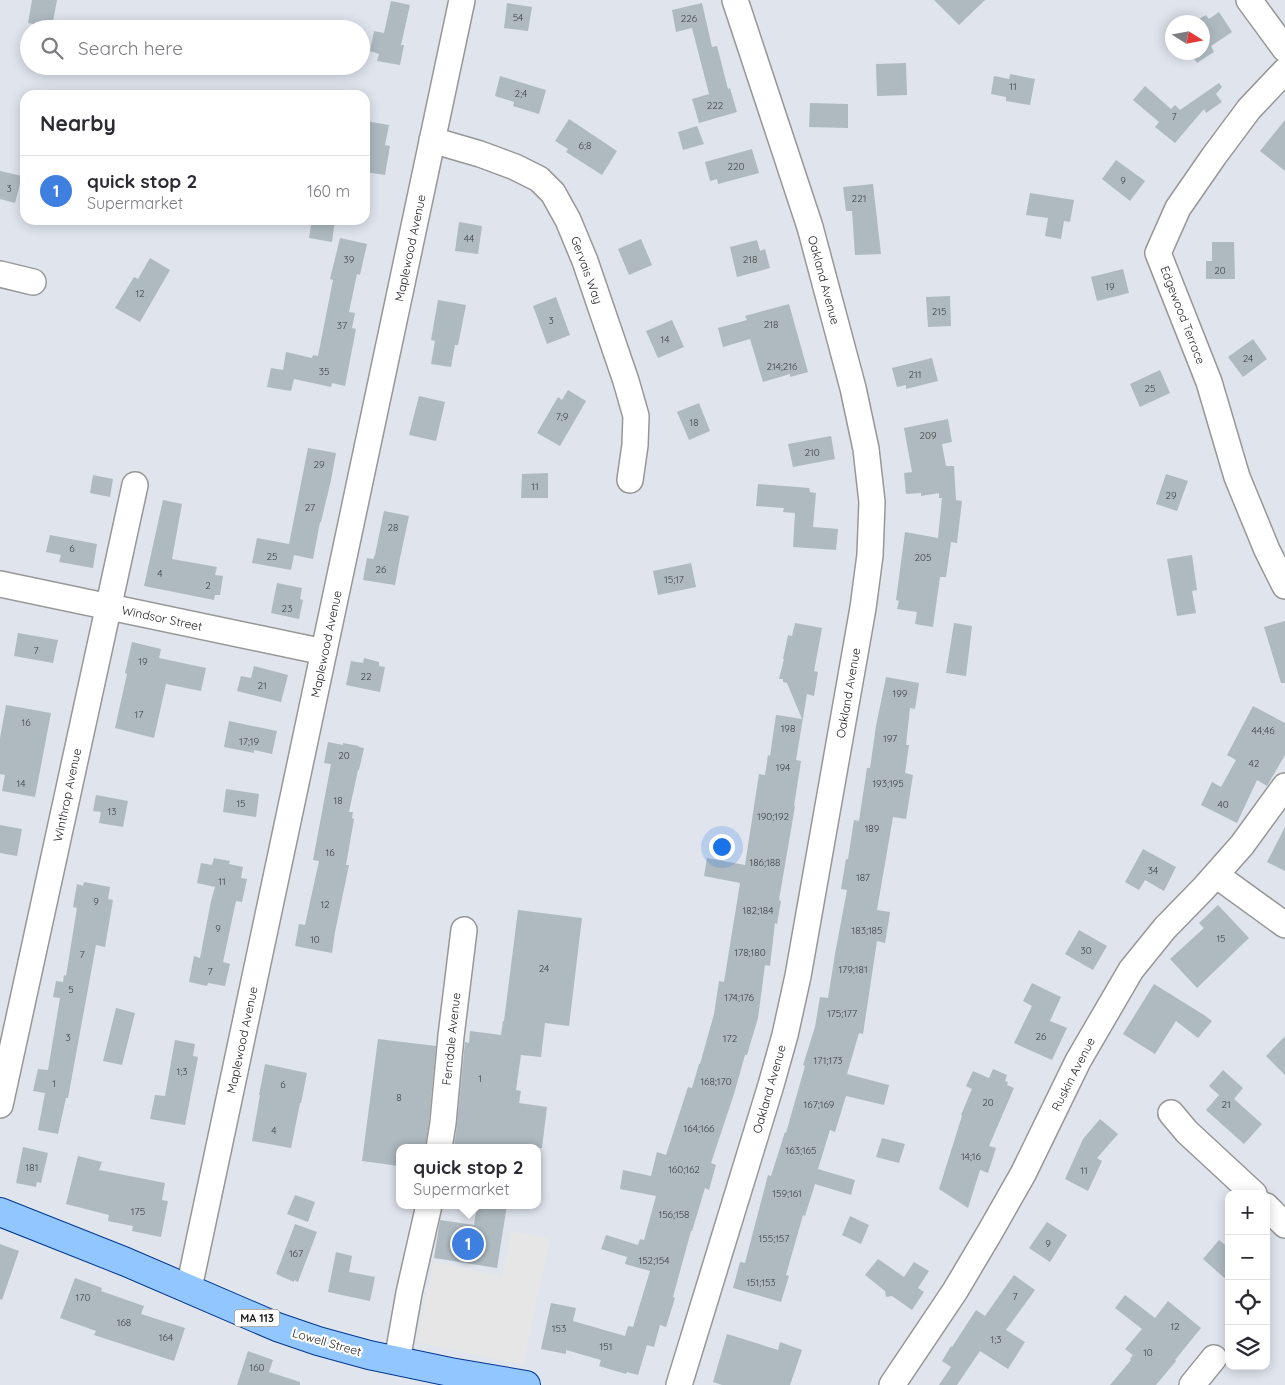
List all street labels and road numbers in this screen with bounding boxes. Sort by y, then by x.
street label: Maplewood Avenue [391,193,429,303]
street label: Gervais Way [568,234,606,306]
street label: Oakland Avenue [805,234,843,326]
street label: Edgewood Terrace [1157,264,1209,366]
street label: Maplewood Avenue [307,589,345,699]
street label: Windsor Street [120,602,204,634]
street label: Oakland Avenue [833,646,863,739]
street label: Winthrop Avenue [50,747,84,843]
street label: Maplewood Avenue [223,985,261,1095]
street label: Ferndale Avenue [439,992,463,1086]
street label: Ruskin Avenue [1048,1034,1098,1113]
street label: Oakland Avenue [749,1043,789,1135]
road number: MA 113 [234,1310,280,1326]
street label: Lowell Street [291,1325,363,1359]

